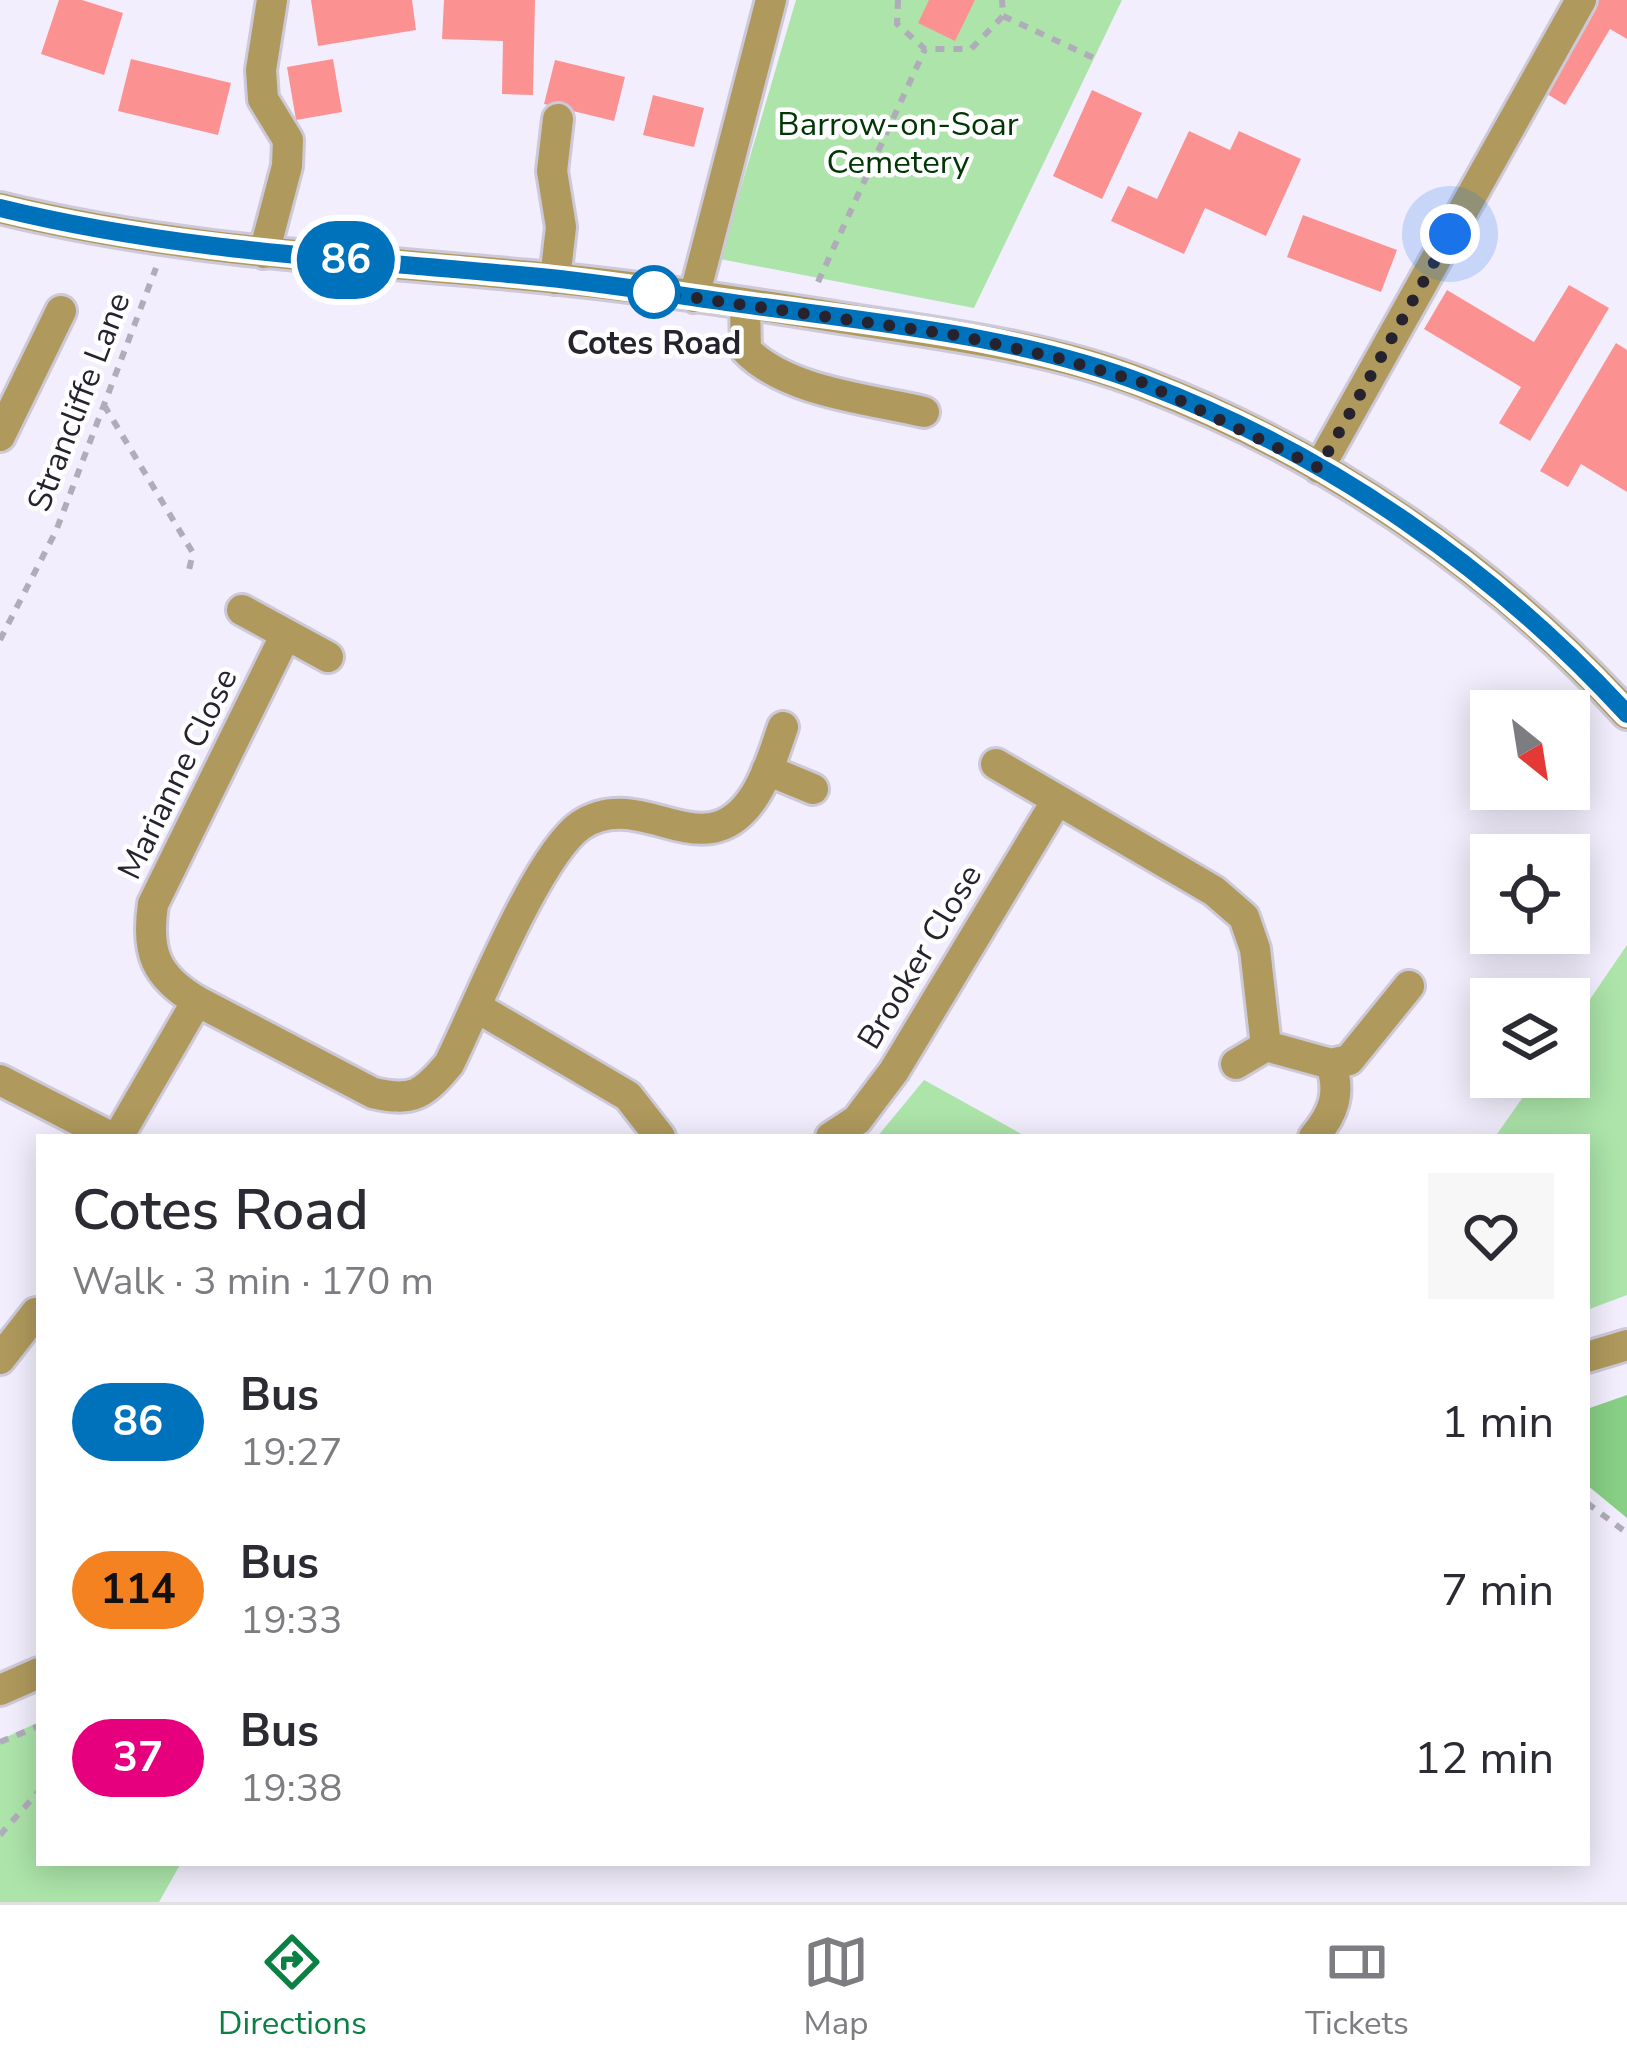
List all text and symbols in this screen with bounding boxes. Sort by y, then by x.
park label: Barrow-on-Soar Cemetery [777,102,1019,185]
your location [1420,204,1480,264]
line badge: 86 [292,221,400,299]
text: 86 [321,231,371,288]
marker: Cotes Road [629,267,679,317]
street label: Strancliffe Lane [17,286,141,518]
place label: Cotes Road [567,321,741,366]
street label: Marianne Close [107,661,249,887]
north arrow [1470,690,1590,810]
map controls [1470,690,1590,1098]
button: locate [1470,834,1590,954]
street label: Brooker Close [847,856,993,1058]
button: layers [1470,978,1590,1098]
text: Cotes Road [72,1171,369,1249]
button: heart [1428,1173,1554,1299]
text: Walk · 3 min · 170 m [72,1255,434,1308]
text: Bus [240,1365,319,1426]
text: 1 min [1441,1392,1554,1453]
text: 86 [113,1393,163,1450]
text: 19:27 [240,1426,343,1479]
text: Bus [240,1533,319,1594]
text: 7 min [1441,1560,1554,1621]
text: 114 [100,1561,176,1618]
text: 19:33 [240,1594,343,1647]
text: Bus [240,1701,319,1762]
text: 12 min [1414,1728,1554,1789]
text: 37 [113,1729,163,1786]
text: 19:38 [240,1762,343,1815]
tab: Directions [218,1929,367,2046]
tab: Map [803,1929,869,2046]
tab: Tickets [1305,1929,1409,2046]

